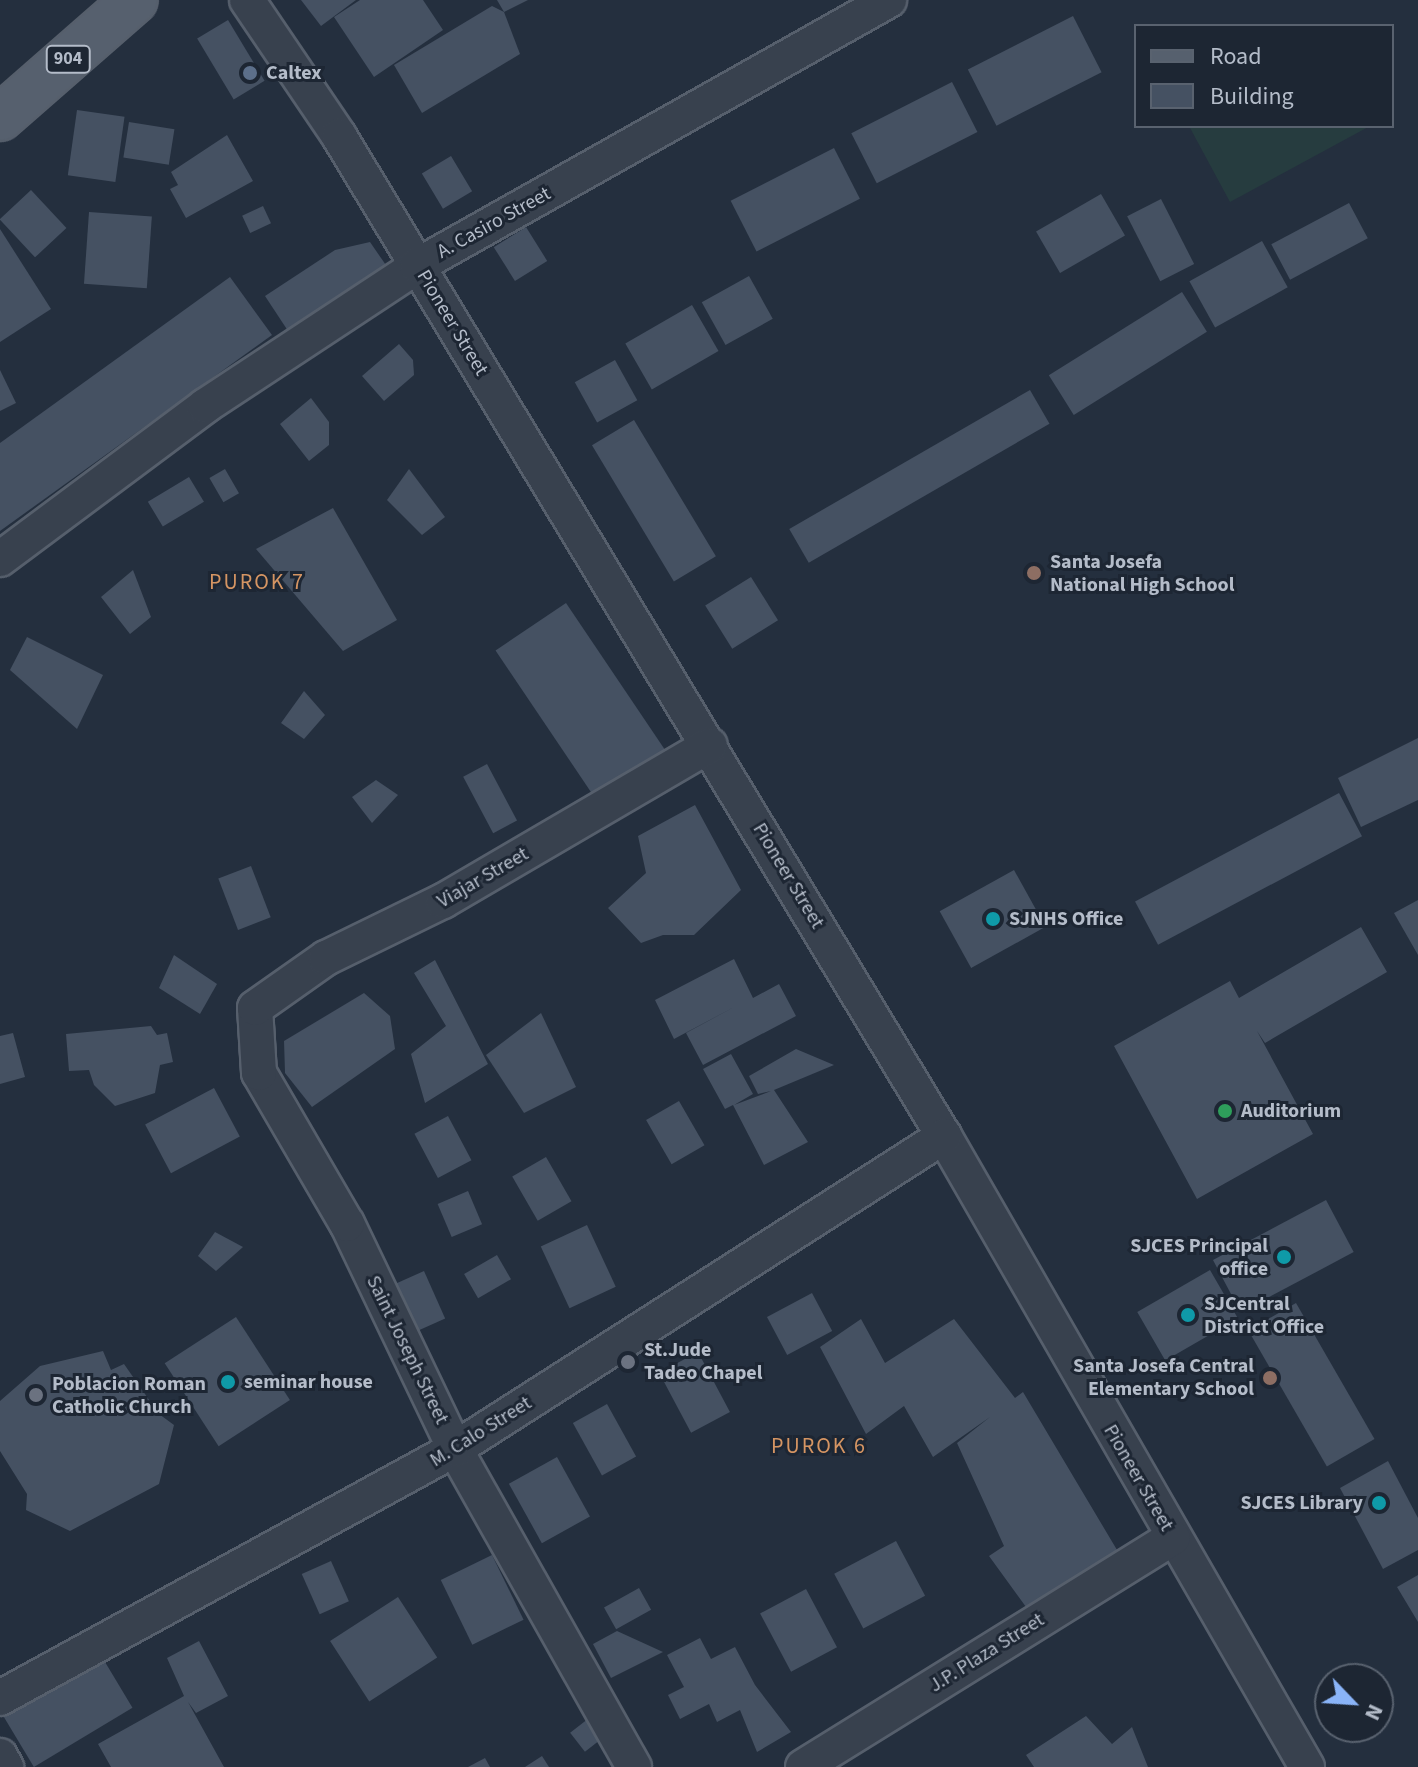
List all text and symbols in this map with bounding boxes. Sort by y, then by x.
legend [1134,24,1394,128]
text: Road [1210,39,1262,74]
road number: 904 [44,45,92,73]
place label: Caltex [266,61,322,85]
marker: Caltex [241,64,259,82]
text: Building [1210,79,1294,114]
street label: A. Casiro Street [433,182,555,264]
street label: Pioneer Street [411,266,493,380]
place label: Santa Josefa National High School [1050,550,1234,597]
marker: Santa Josefa National High School [1025,564,1043,582]
district label: PUROK 7 [209,570,305,596]
street label: Pioneer Street [747,819,829,933]
street label: Viajar Street [433,842,533,914]
place label: SJNHS Office [1009,907,1123,931]
marker: SJNHS Office [984,910,1002,928]
place label: Auditorium [1241,1099,1341,1123]
marker: Auditorium [1216,1102,1234,1120]
place label: SJCES Principal office [1130,1234,1268,1281]
marker: SJCES Principal office [1275,1248,1293,1266]
street label: Saint Joseph Street [361,1272,453,1428]
place label: SJCentral District Office [1204,1292,1324,1339]
marker: SJCentral District Office [1179,1306,1197,1324]
place label: St.Jude Tadeo Chapel [644,1338,762,1385]
marker: St.Jude Tadeo Chapel [619,1353,637,1371]
place label: Santa Josefa Central Elementary School [1073,1354,1254,1401]
marker: Santa Josefa Central Elementary School [1261,1369,1279,1387]
place label: seminar house [244,1370,373,1394]
place label: Poblacion Roman Catholic Church [52,1372,206,1419]
marker: seminar house [219,1373,237,1391]
marker: Poblacion Roman Catholic Church [27,1386,45,1404]
street label: M. Calo Street [426,1391,536,1473]
street label: Pioneer Street [1098,1421,1178,1535]
district label: PUROK 6 [771,1434,867,1460]
place label: SJCES Library [1241,1491,1363,1515]
marker: SJCES Library [1370,1494,1388,1512]
street label: J.P. Plaza Street [925,1608,1049,1698]
north arrow [1314,1663,1394,1743]
text: N [1356,1699,1392,1726]

